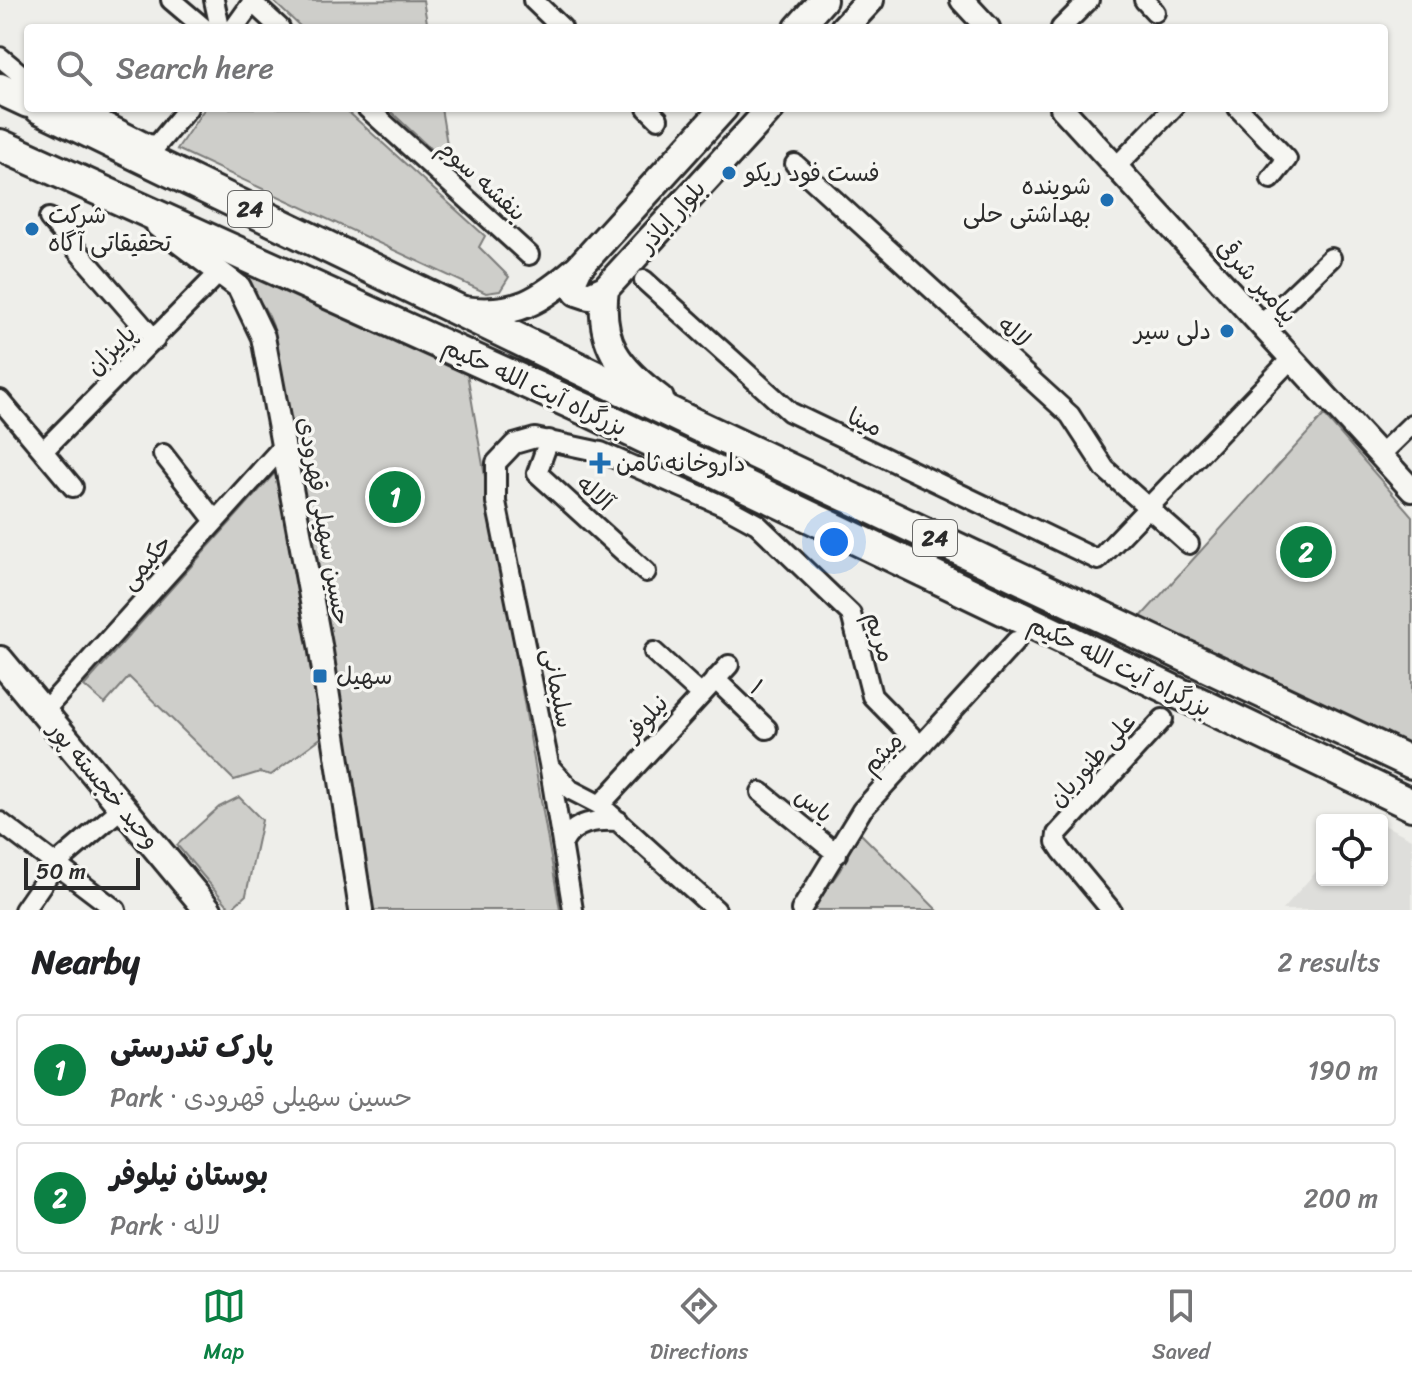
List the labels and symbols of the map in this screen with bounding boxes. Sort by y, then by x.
street label: بنفشه سوم [427,128,537,232]
place label: فست فود ریکو [743,152,880,194]
marker: فست فود ریکو [720,164,738,182]
place label: شوینده بهداشتی حلی [963,165,1091,235]
street label: بلوار اباذر [626,170,717,264]
road number: 24 [228,191,272,227]
marker: شوینده بهداشتی حلی [1098,191,1116,209]
place label: شرکت تحقیقاتی آگاه [48,194,172,264]
marker: شرکت تحقیقاتی آگاه [23,220,41,238]
street label: پیامبر شرقی [1206,228,1308,334]
street label: لاله [987,305,1041,359]
place label: دلی سیر [1132,310,1211,352]
street label: پاییزان [75,314,147,386]
marker: دلی سیر [1218,322,1236,340]
street label: بزرگراه آیت الله حکیم [436,326,634,448]
street label: مینا [840,395,890,449]
street label: حسین سهیلی قهرودی [285,413,363,629]
place label: داروخانه ثامن [616,442,746,484]
marker: داروخانه ثامن [591,454,609,472]
street label: آلاله [566,464,625,523]
pin: 1 [369,467,421,527]
road number: 24 [913,520,957,556]
your location [814,522,854,562]
pin: 2 [1280,522,1332,582]
street label: حکیمی [109,524,183,600]
street label: بزرگراه آیت الله حکیم [1021,603,1219,729]
street label: مریم [852,607,908,667]
street label: سلیمانی [530,644,586,732]
place label: سهیل [336,655,393,697]
marker: سهیل [311,667,329,685]
street label: ۱ [739,669,775,705]
street label: نیلوفر [612,685,679,753]
street label: علی طنوریان [1037,703,1147,817]
street label: وحید خجسته پور [36,710,171,859]
street label: میثم [851,722,913,784]
street label: یاس [785,776,843,834]
scale bar [24,854,140,890]

